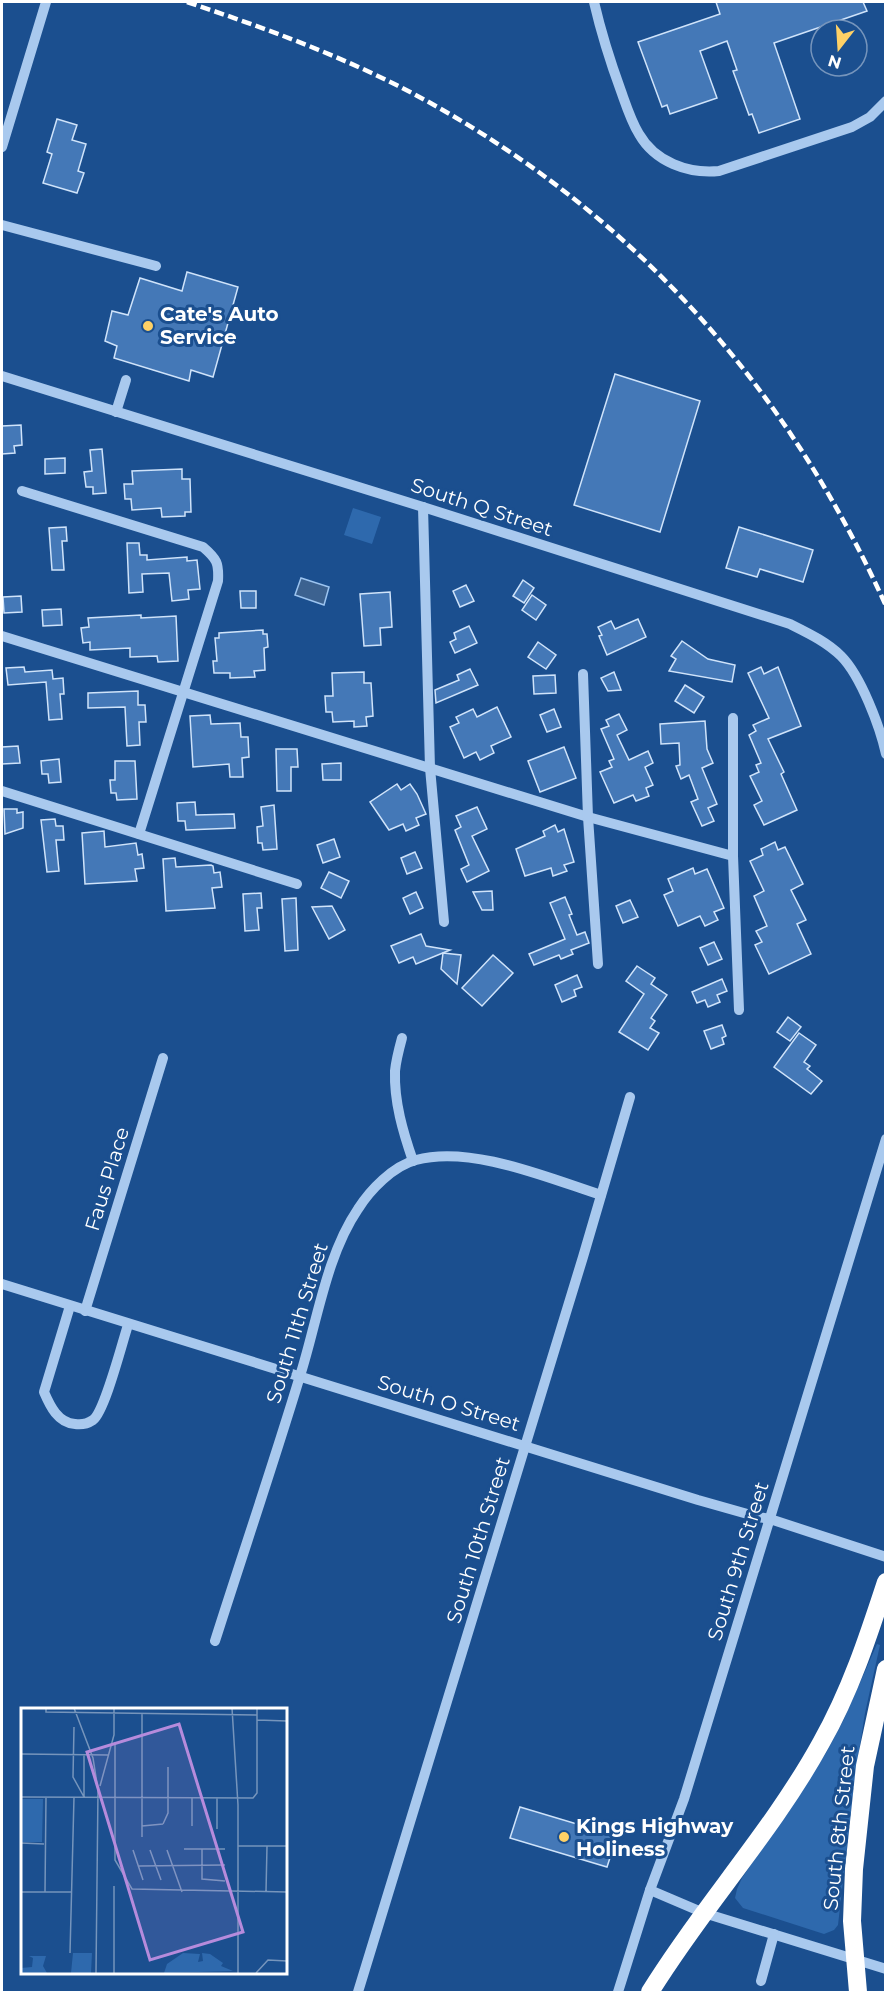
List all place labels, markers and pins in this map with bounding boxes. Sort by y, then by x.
place label: Cate's Auto Service [160,302,279,349]
marker: Cate's Auto Service [141,319,155,333]
place label: Kings Highway Holiness [576,1814,734,1861]
marker: Kings Highway Holiness [557,1830,571,1844]

